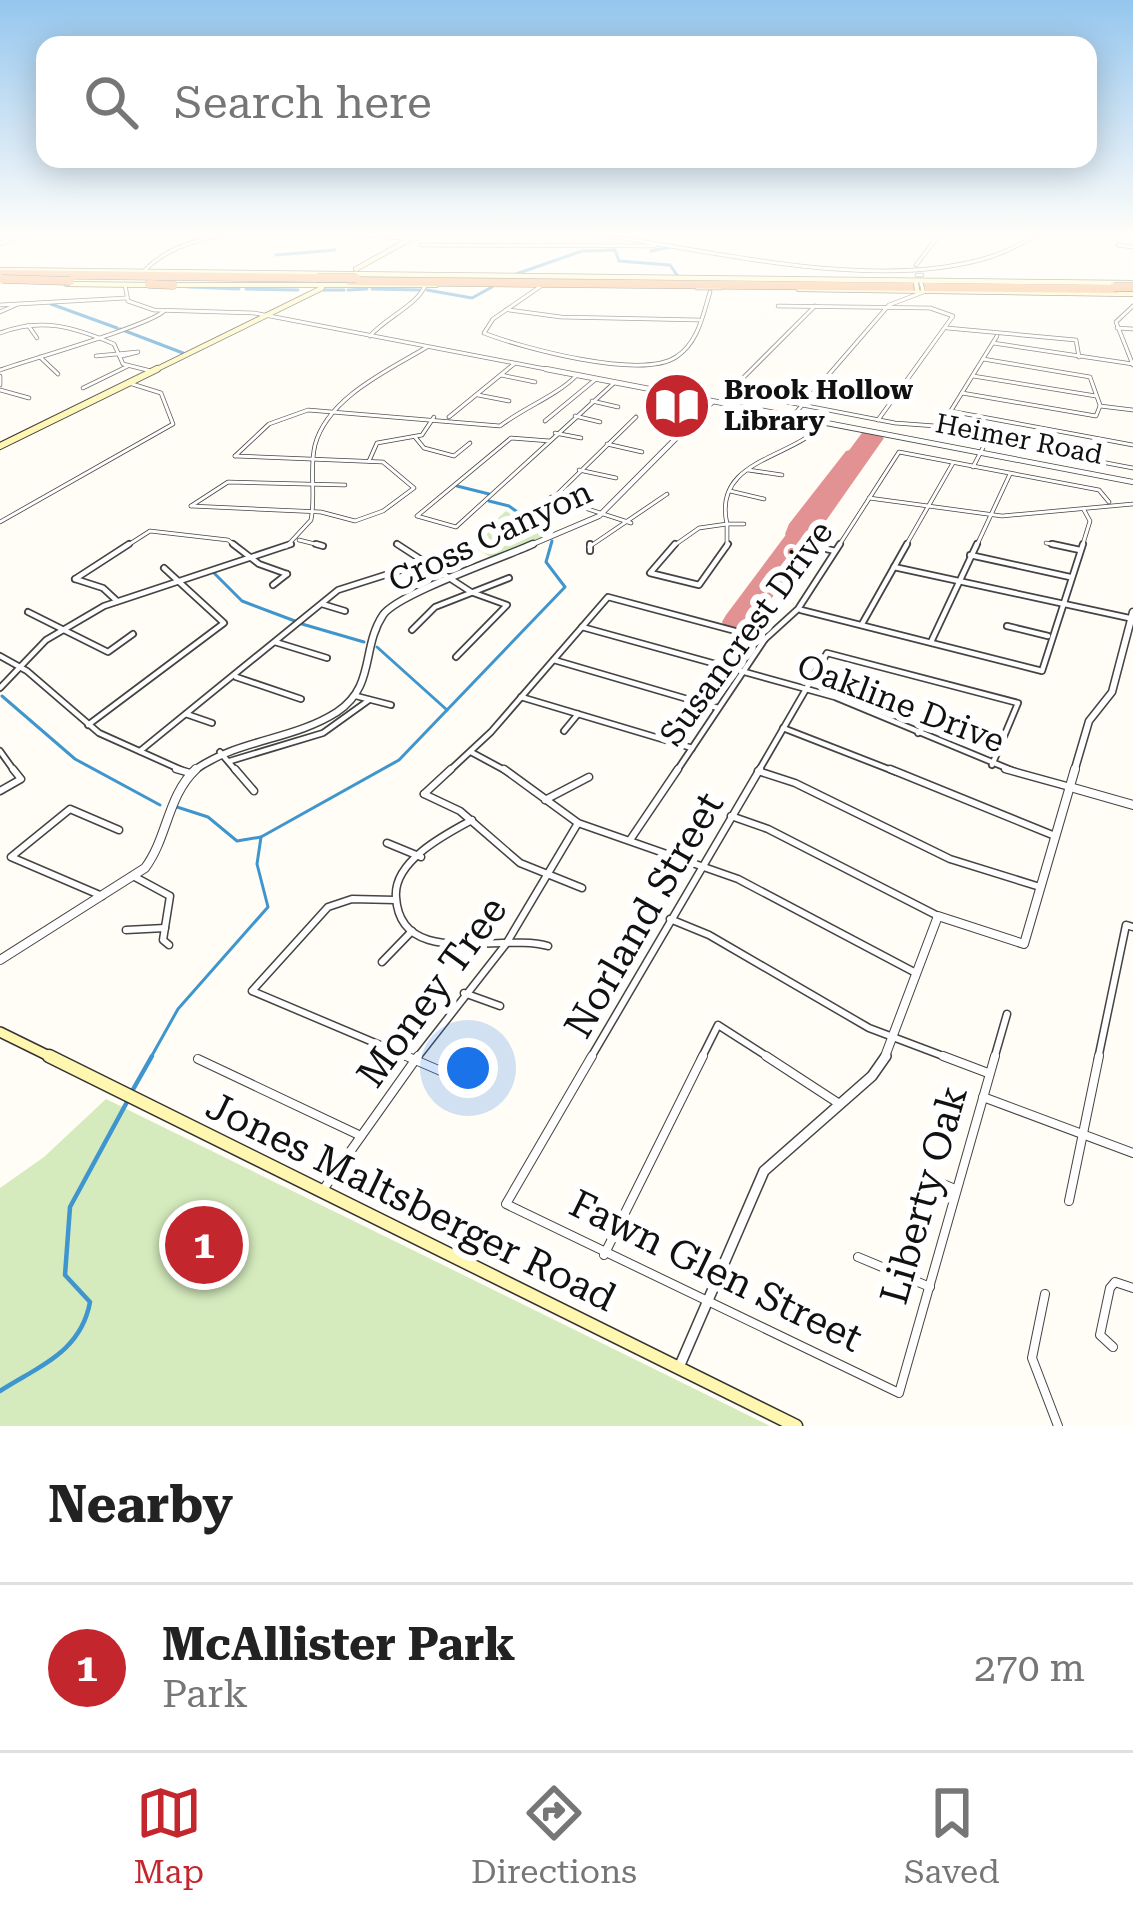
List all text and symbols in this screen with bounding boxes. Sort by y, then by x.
search box [36,36,1097,168]
icon: search [78,69,144,135]
text: Search here [174,76,432,129]
library icon: Brook Hollow Library [642,371,712,441]
place label: Brook Hollow Library [724,374,914,437]
street label: Heimer Road [933,407,1105,471]
street label: Cross Canyon [382,472,598,600]
street label: Susancrest Drive [651,513,841,753]
street label: Oakline Drive [792,646,1010,760]
street label: Norland Street [555,784,733,1046]
street label: Money Tree [348,888,516,1096]
your location [438,1038,498,1098]
street label: Liberty Oak [871,1081,977,1309]
street label: Jones Maltsberger Road [199,1083,623,1321]
street label: Fawn Glen Street [562,1180,870,1362]
pin: 1 [165,1200,243,1290]
text: Nearby [48,1475,233,1534]
text: McAllister Park [162,1618,515,1671]
text: 1 [76,1645,98,1691]
text: 270 m [974,1645,1085,1691]
text: Park [162,1671,248,1717]
tab: Map [133,1780,204,1891]
tab: Directions [471,1780,637,1891]
tab: Saved [904,1780,1000,1891]

